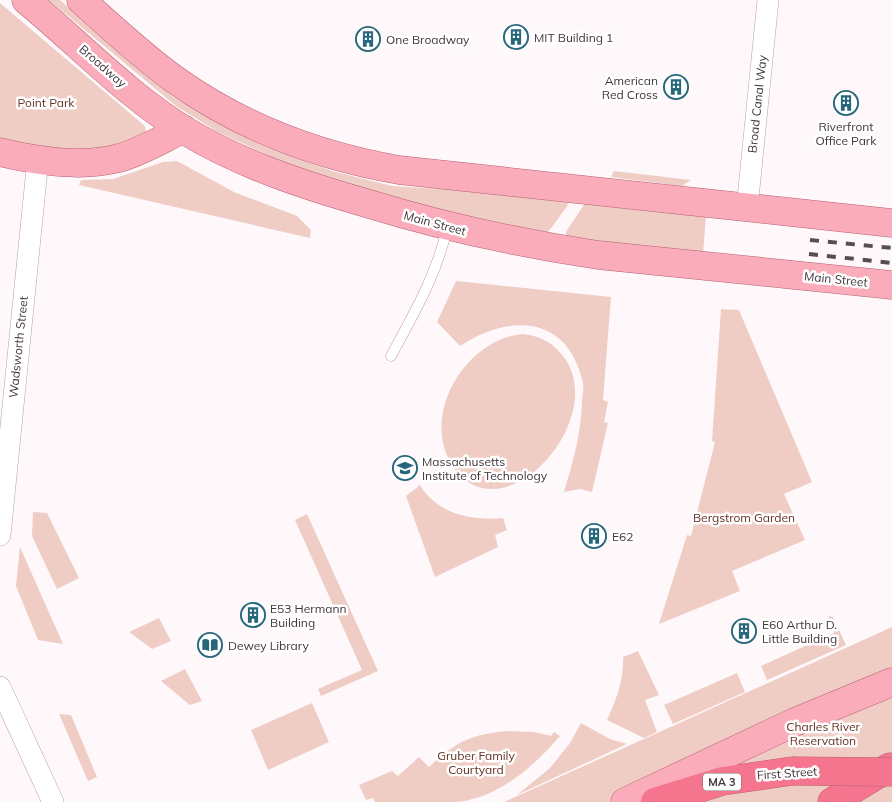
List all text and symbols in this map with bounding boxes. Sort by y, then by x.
building icon: MIT Building 1 [503,24,529,50]
building icon: One Broadway [355,26,381,52]
place label: MIT Building 1 [534,30,613,45]
place label: One Broadway [386,32,470,47]
street label: Broadway [76,41,130,91]
street label: Broad Canal Way [744,54,770,154]
place label: American Red Cross [602,73,658,102]
building icon: American Red Cross [663,74,689,100]
building icon: Riverfront Office Park [833,90,859,116]
park label: Point Park [18,95,75,110]
place label: Riverfront Office Park [816,119,877,148]
street label: Main Street [402,208,468,238]
street label: Main Street [804,268,868,290]
street label: Wadsworth Street [5,295,31,399]
place label: Massachusetts Institute of Technology [422,454,548,483]
school or university icon: Massachusetts Institute of Technology [392,455,418,481]
park label: Bergstrom Garden [693,510,795,525]
building icon: E62 [581,523,607,549]
place label: E62 [612,529,633,544]
place label: E53 Hermann Building [270,601,346,630]
building icon: E53 Hermann Building [240,602,266,628]
place label: E60 Arthur D. Little Building [762,617,837,646]
building icon: E60 Arthur D. Little Building [731,618,757,644]
library icon: Dewey Library [197,632,223,658]
place label: Dewey Library [228,638,310,653]
park label: Charles River Reservation [786,719,860,748]
park label: Gruber Family Courtyard [437,748,515,777]
street label: First Street [756,763,818,783]
road number: MA 3 [703,774,741,790]

